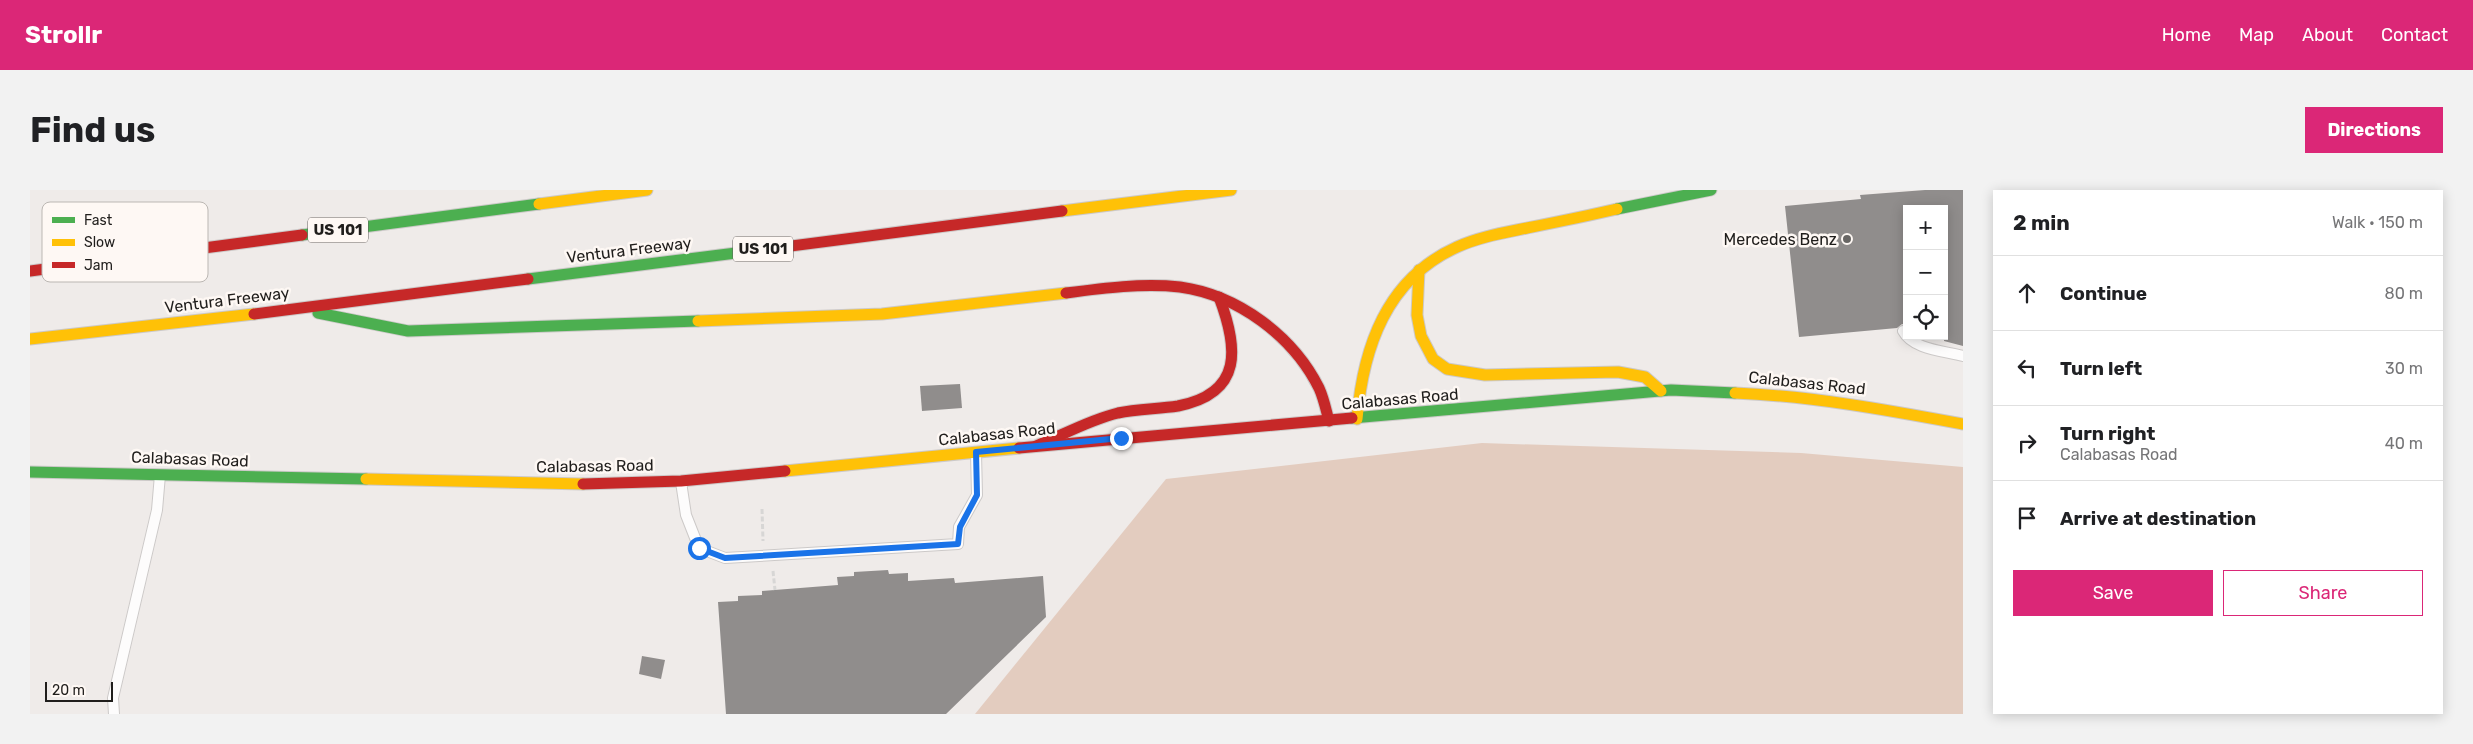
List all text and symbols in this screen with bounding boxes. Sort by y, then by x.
text: Strollr [25,21,102,49]
text: Home [2162,24,2211,46]
text: Map [2239,24,2274,46]
text: About [2302,24,2353,46]
text: Contact [2381,24,2448,46]
button: Directions [2305,107,2443,153]
text: Find us [30,109,155,151]
legend [42,202,208,282]
map controls [1903,205,1948,340]
button: + [1903,205,1948,250]
text: 2 min [2013,210,2070,235]
text: Fast [84,212,113,229]
text: Walk · 150 m [2332,213,2423,232]
road number: US 101 [308,218,368,242]
place label: Mercedes Benz [1724,230,1837,249]
street label: Ventura Freeway [566,233,693,267]
marker: Mercedes Benz [1841,233,1853,245]
text: Slow [84,234,115,251]
road number: US 101 [733,236,793,262]
button: − [1903,250,1948,295]
text: Jam [84,257,113,274]
icon: ahead [2013,279,2041,307]
text: Continue [2060,282,2147,305]
street label: Ventura Freeway [164,283,291,317]
text: 80 m [2385,284,2423,303]
button: locate [1903,295,1948,340]
icon: left [2013,354,2041,382]
text: Turn left [2060,357,2142,380]
text: 30 m [2385,359,2423,378]
street label: Calabasas Road [1748,367,1866,399]
street label: Calabasas Road [1341,384,1459,414]
street label: Calabasas Road [938,418,1056,450]
text: Turn right [2060,422,2155,445]
route end [1110,427,1133,450]
icon: right [2013,429,2041,457]
text: 40 m [2385,434,2423,453]
text: Calabasas Road [2060,445,2178,464]
street label: Calabasas Road [131,447,249,471]
street label: Calabasas Road [536,455,654,477]
icon: arrive [2013,504,2041,532]
text: Arrive at destination [2060,507,2256,530]
route start [688,537,711,560]
button: Save [2013,570,2213,616]
button: Share [2223,570,2423,616]
scale bar [45,679,112,702]
text: 20 m [52,682,85,699]

